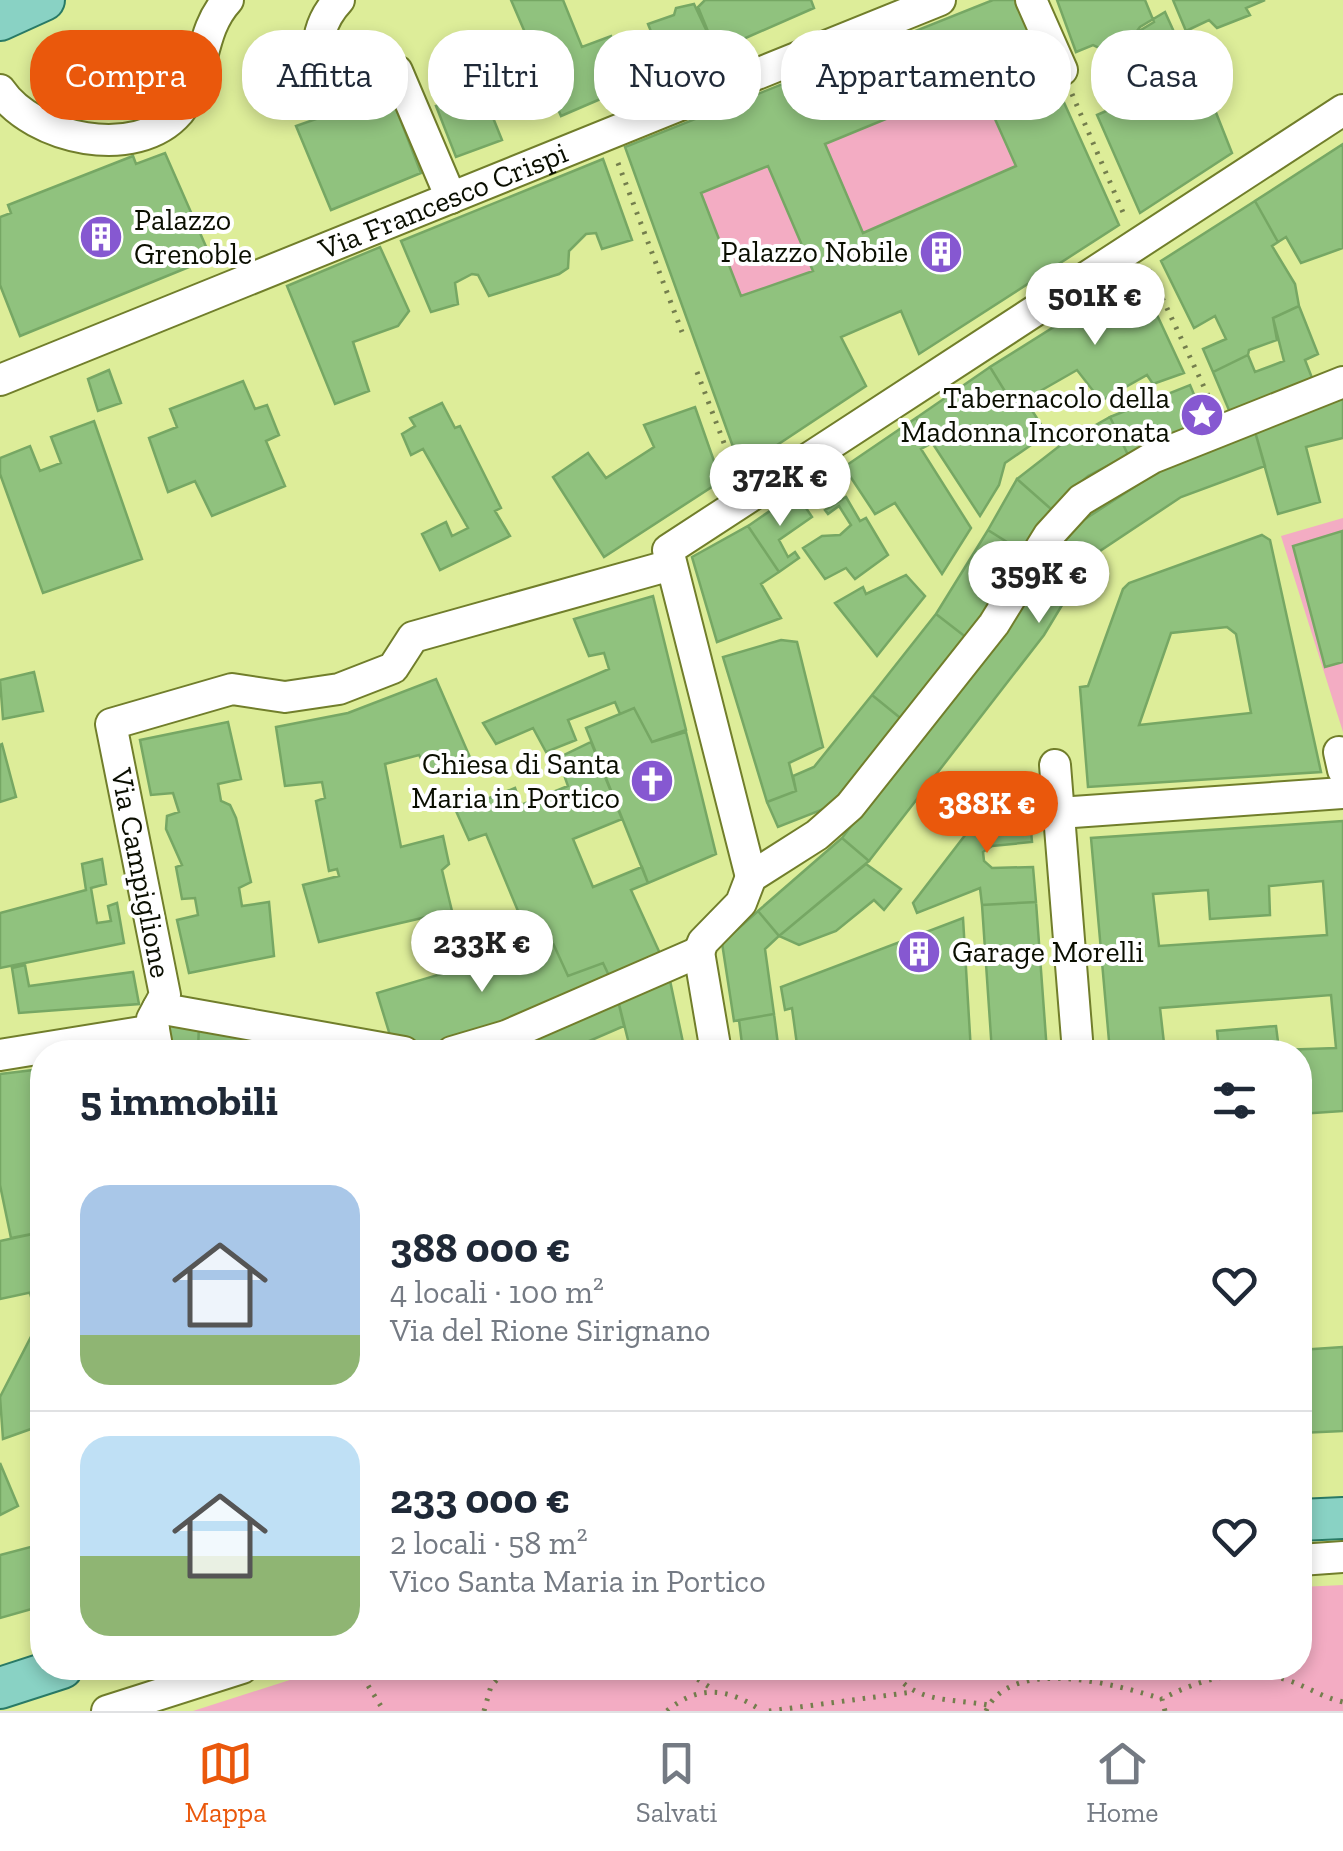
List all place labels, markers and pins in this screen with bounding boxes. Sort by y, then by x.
place label: Palazzo Grenoble [134,202,252,272]
building icon: Palazzo Grenoble [78,214,124,260]
building icon: Palazzo Nobile [918,229,964,275]
place label: Palazzo Nobile [721,234,908,270]
pin: 501K € [1014,263,1176,348]
place label: Tabernacolo della Madonna Incoronata [900,380,1170,450]
place icon: Tabernacolo della Madonna Incoronata [1179,392,1225,438]
pin: 372K € [699,444,861,529]
pin: 359K € [958,541,1120,626]
place label: Chiesa di Santa Maria in Portico [411,746,620,816]
church icon: Chiesa di Santa Maria in Portico [629,758,675,804]
pin: 388K € [906,771,1068,856]
pin: 233K € [401,910,563,995]
building icon: Garage Morelli [896,929,942,975]
place label: Garage Morelli [952,934,1144,970]

